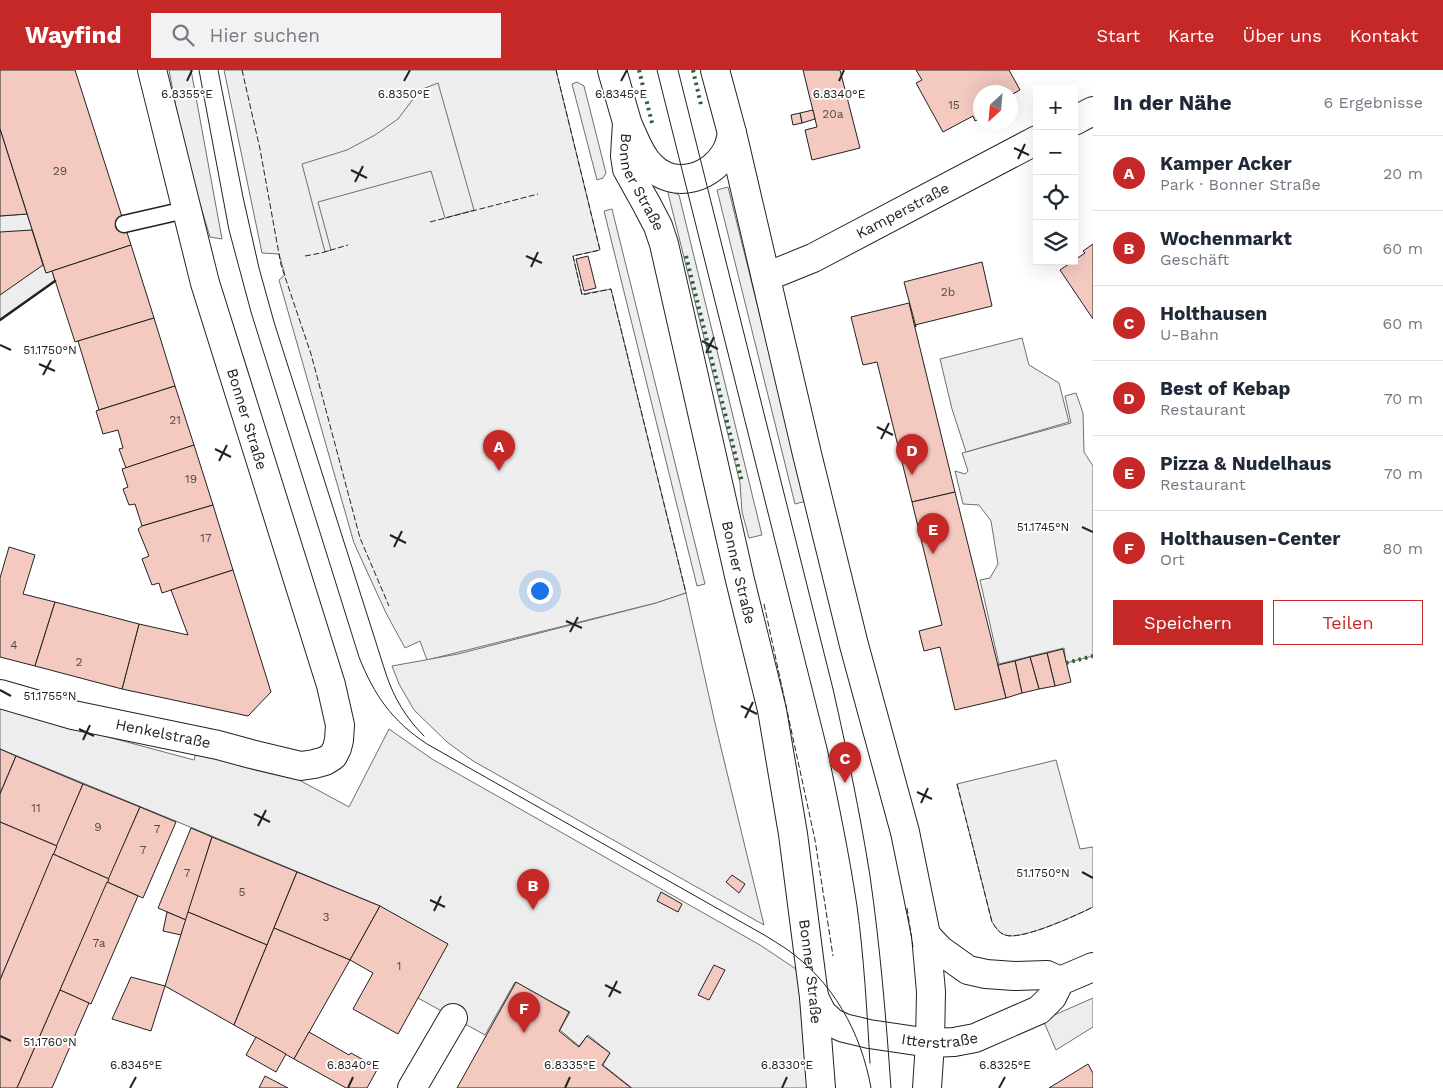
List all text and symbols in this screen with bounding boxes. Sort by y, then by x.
search box [151,13,501,58]
text: Wayfind [25,21,121,49]
icon: search [169,21,197,49]
text: Hier suchen [209,24,320,47]
text: Start [1096,25,1140,46]
text: Karte [1168,25,1215,46]
text: Über uns [1243,25,1322,46]
text: Kontakt [1350,25,1418,46]
north arrow [973,85,1018,130]
map controls [1033,85,1078,265]
button: + [1033,85,1078,130]
text: 6.8355°E [161,87,213,101]
text: 6.8350°E [378,87,430,101]
text: 6.8345°E [595,87,647,101]
text: 6.8340°E [813,87,866,101]
text: In der Nähe [1113,90,1232,115]
text: 6 Ergebnisse [1323,93,1423,112]
house number: 15 [948,98,960,112]
house number: 20a [822,107,844,121]
button: − [1033,130,1078,175]
street label: Bonner Straße [615,133,668,233]
text: Kamper Acker [1160,152,1292,175]
house number: 29 [53,164,67,178]
text: A [1124,164,1134,183]
text: 20 m [1383,164,1423,183]
button: locate [1033,175,1078,220]
text: Park · Bonner Straße [1160,175,1321,194]
street label: Kamperstraße [853,179,952,243]
button: layers [1033,220,1078,265]
text: Wochenmarkt [1160,227,1292,250]
text: B [1124,239,1134,258]
text: 60 m [1383,239,1423,258]
text: Geschäft [1160,250,1229,269]
house number: 2b [941,285,955,299]
text: Holthausen [1160,302,1267,325]
text: C [1124,314,1134,333]
text: 60 m [1383,314,1423,333]
text: U-Bahn [1160,325,1219,344]
text: 51.1750°N [23,343,77,357]
street label: Bonner Straße [223,366,271,472]
text: Best of Kebap [1160,377,1290,400]
text: D [1123,389,1135,408]
text: 70 m [1384,389,1423,408]
text: Restaurant [1160,400,1246,419]
house number: 21 [169,413,181,427]
pin: A [483,430,515,471]
pin: D [896,434,928,475]
text: Pizza & Nudelhaus [1160,452,1331,475]
text: E [1124,464,1134,483]
text: 70 m [1384,464,1423,483]
house number: 19 [185,472,197,486]
text: Restaurant [1160,475,1246,494]
pin: E [917,513,949,554]
street label: Bonner Straße [718,519,759,626]
text: 51.1745°N [1017,520,1069,534]
text: Holthausen-Center [1160,527,1340,550]
house number: 17 [200,531,212,545]
text: F [1124,539,1134,558]
text: 80 m [1382,539,1423,558]
text: Ort [1160,550,1185,569]
your location [527,578,553,604]
button: Speichern [1113,600,1263,645]
button: Teilen [1273,600,1423,645]
house number: 4 [10,638,18,652]
house number: 2 [76,655,83,669]
text: 51.1755°N [23,689,77,703]
street label: Henkelstraße [114,715,212,752]
pin: C [829,742,861,783]
house number: 11 [31,801,41,815]
house number: 9 [94,820,102,834]
house number: 7 [154,822,161,836]
house number: 7 [140,843,147,857]
house number: 7 [184,866,191,880]
text: 51.1750°N [1016,866,1070,880]
pin: B [517,869,549,910]
house number: 5 [239,885,246,899]
house number: 3 [323,910,330,924]
street label: Bonner Straße [795,918,825,1025]
house number: 7a [92,936,106,950]
house number: 1 [397,959,401,973]
pin: F [508,992,540,1033]
street label: Itterstraße [900,1029,980,1052]
text: 51.1760°N [23,1035,77,1049]
text: 6.8345°E [110,1058,162,1072]
text: 6.8340°E [327,1058,380,1072]
text: 6.8335°E [544,1058,596,1072]
text: 6.8330°E [761,1058,813,1072]
text: 6.8325°E [979,1058,1031,1072]

